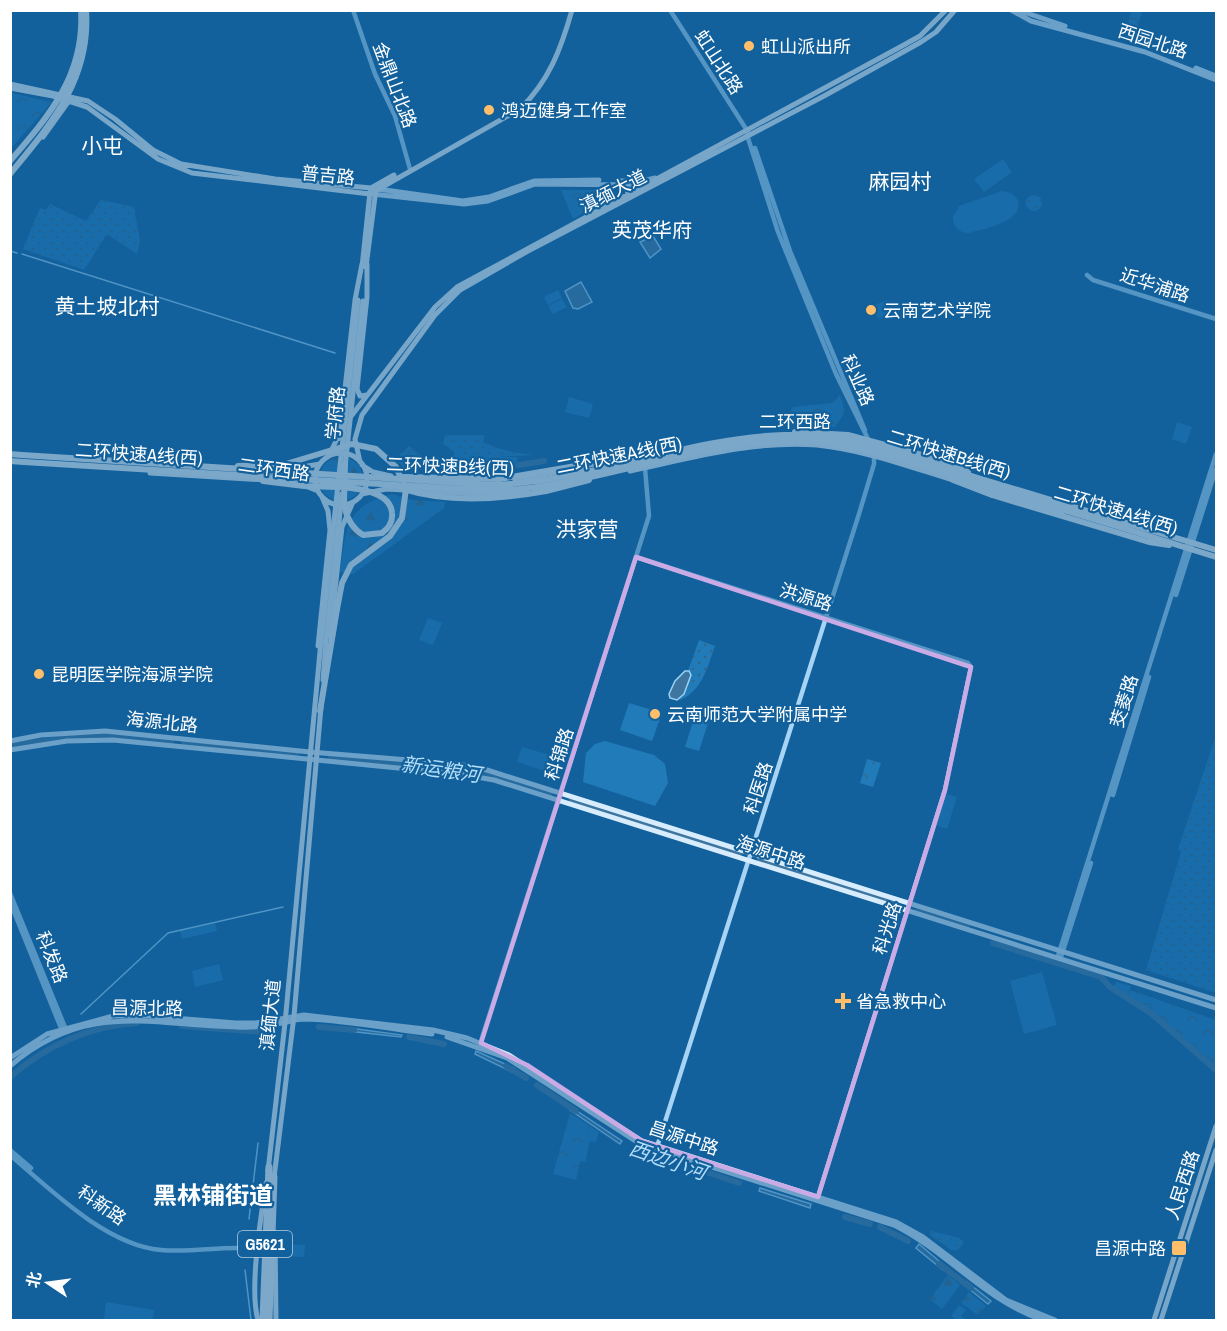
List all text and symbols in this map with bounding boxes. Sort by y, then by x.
street label: 西园北路 [1115,18,1191,64]
street label: 虹山北路 [689,25,749,99]
place label: 虹山派出所 [761,34,851,59]
street label: 金鼎山北路 [367,39,423,131]
marker: 虹山派出所 [742,39,756,53]
place label: 鸿迈健身工作室 [501,98,627,123]
marker: 鸿迈健身工作室 [482,103,496,117]
district label: 小屯 [81,131,123,160]
street label: 普吉路 [300,160,356,190]
street label: 滇缅大道 [575,164,651,218]
district label: 麻园村 [869,167,932,196]
district label: 英茂华府 [612,216,692,243]
street label: 近华浦路 [1117,262,1193,308]
district label: 黄土坡北村 [55,292,160,321]
place label: 云南艺术学院 [883,298,991,323]
marker: 云南艺术学院 [864,303,878,317]
street label: 科业路 [836,350,880,410]
street label: 学府路 [320,385,350,441]
street label: 二环西路 [759,409,831,434]
street label: 二环快速B线(西) [884,423,1014,485]
street label: 二环快速A线(西) [554,431,684,479]
street label: 二环快速A线(西) [74,437,204,471]
street label: 二环快速B线(西) [386,451,514,481]
street label: 二环西路 [237,452,311,486]
street label: 二环快速A线(西) [1051,479,1181,541]
district label: 洪家营 [556,515,619,544]
street label: 洪源路 [777,577,835,617]
place label: 昆明医学院海源学院 [51,662,213,687]
marker: 昆明医学院海源学院 [32,667,46,681]
street label: 茭菱路 [1104,672,1144,730]
place label: 云南师范大学附属中学 [667,702,847,727]
street label: 海源北路 [125,706,199,738]
marker: 云南师范大学附属中学 [648,707,662,721]
street label: 科锦路 [539,724,579,784]
water label: 新运粮河 [400,750,486,788]
street label: 科医路 [738,758,778,818]
street label: 海源中路 [733,829,809,875]
street label: 科光路 [867,898,907,958]
street label: 科发路 [30,927,74,987]
street label: 滇缅大道 [254,978,286,1052]
place label: 省急救中心 [856,989,946,1014]
marker: 省急救中心 [834,992,852,1010]
street label: 昌源北路 [111,995,183,1021]
street label: 昌源中路 [646,1115,722,1161]
water label: 西边小河 [626,1134,714,1187]
street label: 人民西路 [1159,1147,1205,1223]
street label: 科新路 [73,1179,131,1231]
district label: 黑林铺街道 [153,1179,273,1211]
road number: G5621 [238,1231,292,1257]
place label: 昌源中路 [1094,1236,1166,1261]
marker: 昌源中路 [1170,1239,1188,1257]
north arrow [18,1253,78,1313]
text: 北 [21,1269,46,1290]

